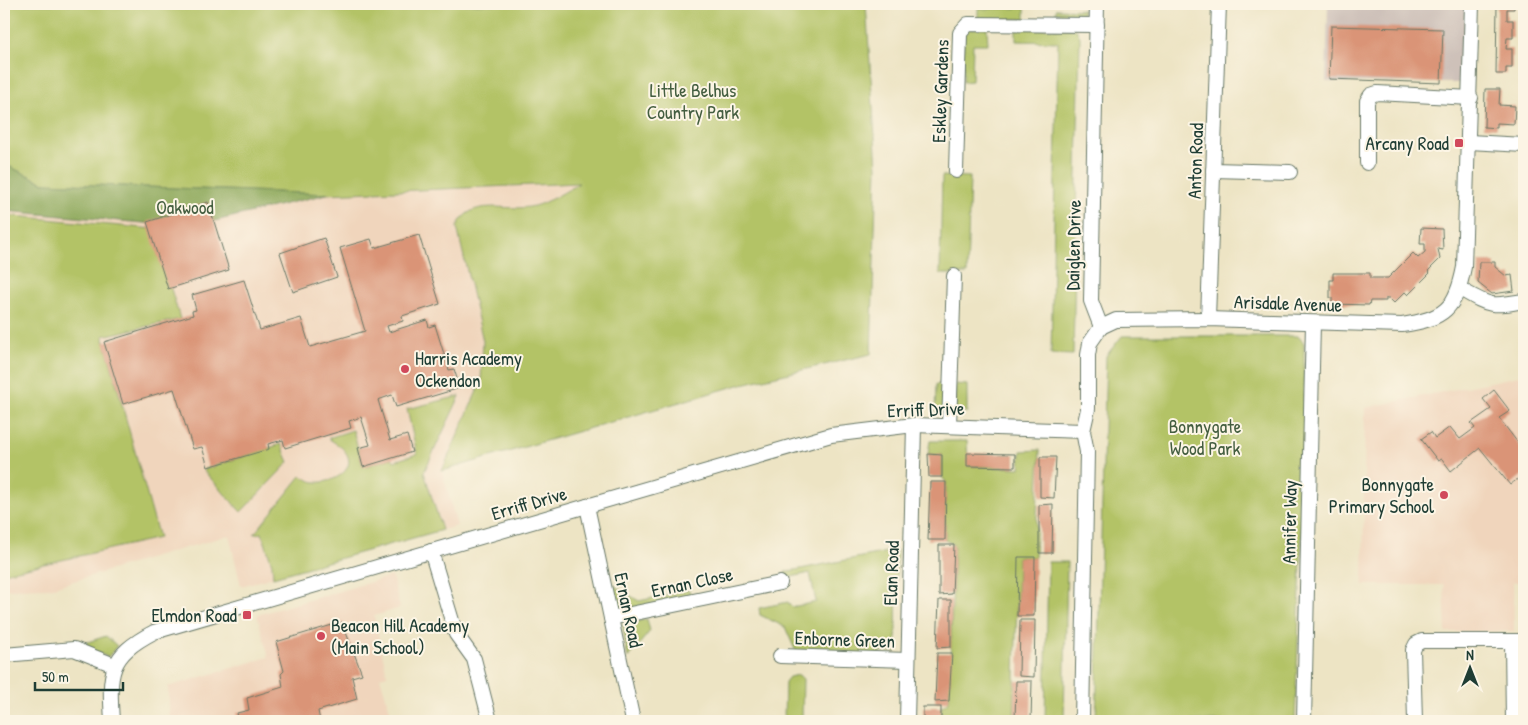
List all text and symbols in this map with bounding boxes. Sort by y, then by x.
street label: Eskley Gardens [925,39,955,143]
park label: Little Belhus Country Park [647,77,739,125]
street label: Anton Road [1181,122,1209,200]
place label: Arcany Road [1365,130,1450,156]
marker: Arcany Road [1453,137,1465,149]
park label: Oakwood [156,194,214,220]
street label: Daiglen Drive [1059,199,1087,290]
street label: Arisdale Avenue [1233,288,1343,318]
place label: Harris Academy Ockendon [415,345,522,393]
marker: Harris Academy Ockendon [399,363,411,375]
street label: Erriff Drive [887,395,966,423]
park label: Bonnygate Wood Park [1169,413,1242,461]
place label: Bonnygate Primary School [1329,471,1435,519]
street label: Erriff Drive [488,480,570,526]
street label: Annifer Way [1275,480,1303,564]
marker: Bonnygate Primary School [1438,489,1450,501]
street label: Elan Road [877,539,905,606]
street label: Ernan Close [649,561,736,603]
street label: Ernan Road [608,570,650,650]
place label: Elmdon Road [151,602,238,628]
marker: Elmdon Road [241,609,253,621]
place label: Beacon Hill Academy (Main School) [331,612,469,660]
street label: Enborne Green [794,624,896,654]
marker: Beacon Hill Academy (Main School) [315,630,327,642]
north arrow [1446,642,1496,692]
text: N [1466,645,1474,664]
scale bar [35,660,122,692]
text: 50 m [42,666,69,687]

